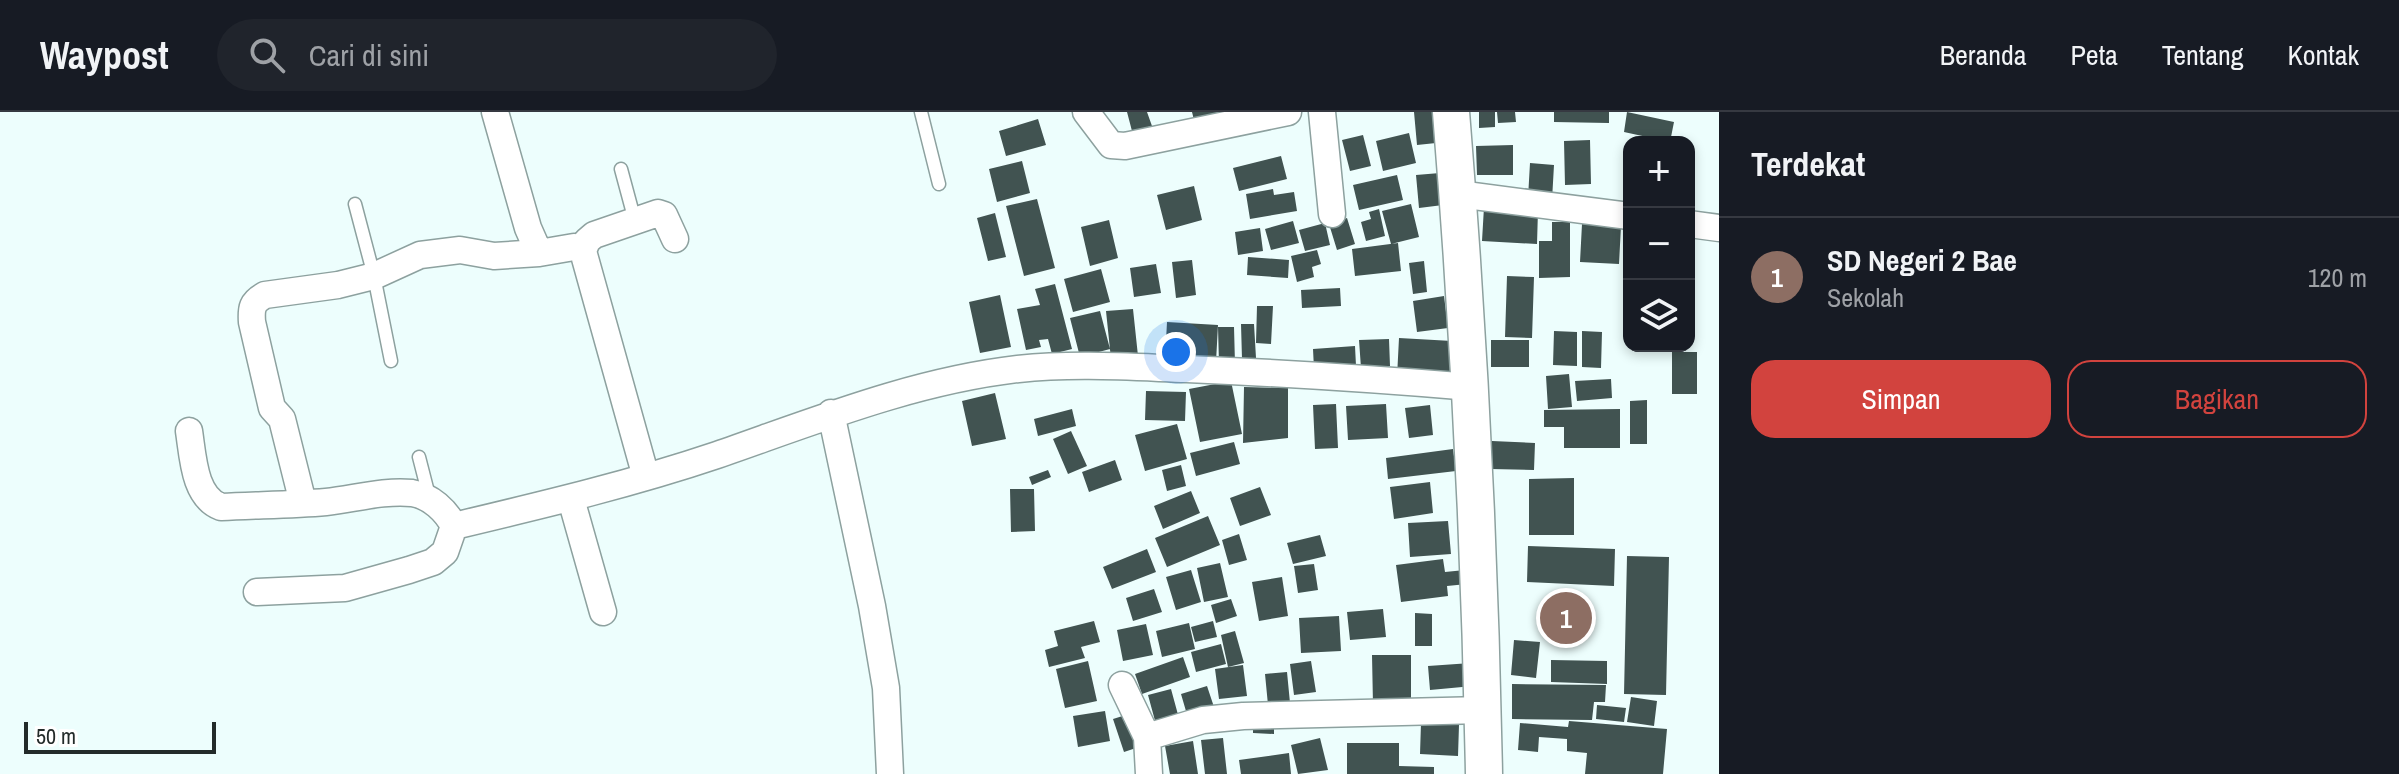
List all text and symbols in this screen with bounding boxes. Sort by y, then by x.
search box [217,19,777,91]
text: Waypost [40,30,169,81]
icon: search [245,33,289,77]
text: Cari di sini [309,35,429,75]
text: Beranda [1940,36,2027,74]
text: Peta [2071,36,2118,74]
text: Tentang [2162,36,2244,74]
text: Kontak [2288,36,2359,74]
map controls [1623,136,1695,352]
button: + [1623,136,1695,208]
text: Terdekat [1751,141,1865,187]
button: − [1623,208,1695,280]
text: SD Negeri 2 Bae [1827,240,2017,280]
text: 1 [1771,260,1783,295]
text: 120 m [2308,260,2367,295]
button: layers [1623,280,1695,352]
text: Sekolah [1827,280,1904,315]
your location [1156,332,1196,372]
button: Simpan [1751,360,2051,438]
button: Bagikan [2067,360,2367,438]
pin: 1 [1540,588,1592,648]
scale bar [24,718,216,754]
text: 50 m [36,721,76,751]

